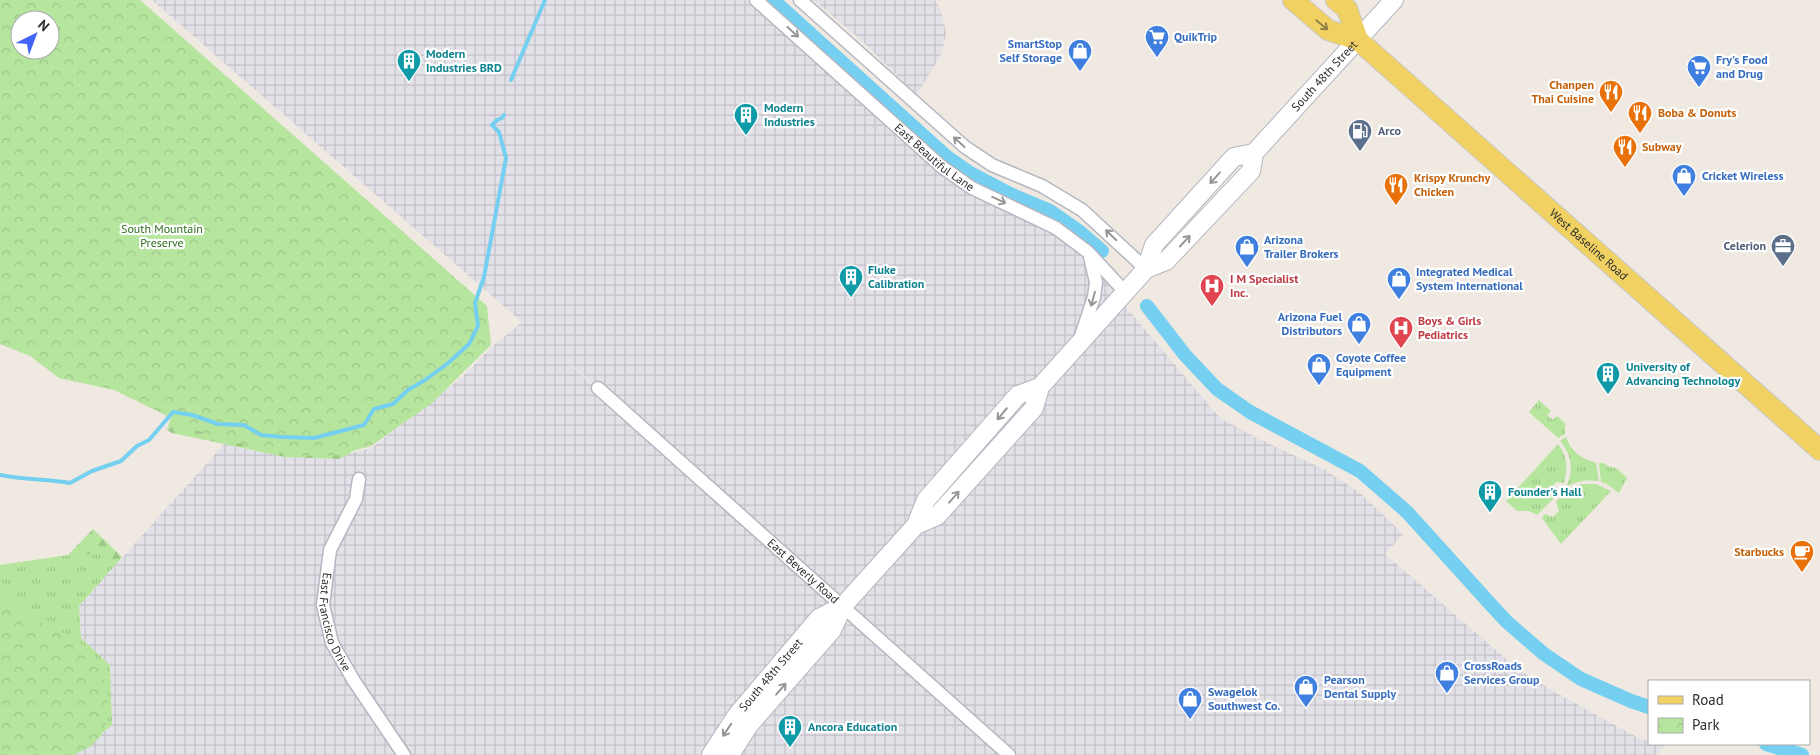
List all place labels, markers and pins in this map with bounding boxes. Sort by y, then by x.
supermarket icon: QuikTrip [1144,24,1170,58]
place label: QuikTrip [1174,29,1218,44]
place label: SmartStop Self Storage [1000,36,1063,65]
shop icon: SmartStop Self Storage [1067,38,1093,72]
place label: Modern Industries BRD [426,46,502,75]
building icon: Modern Industries BRD [396,48,422,82]
place label: Fry's Food and Drug [1716,52,1768,81]
supermarket icon: Fry's Food and Drug [1686,54,1712,88]
place label: Chanpen Thai Cuisine [1531,77,1594,106]
restaurant icon: Chanpen Thai Cuisine [1598,79,1624,113]
place label: Modern Industries [764,100,815,129]
restaurant icon: Boba & Donuts [1627,100,1653,134]
building icon: Modern Industries [733,102,759,136]
place label: Boba & Donuts [1658,105,1736,120]
fuel station icon: Arco [1347,118,1373,152]
place label: Arco [1378,123,1401,138]
restaurant icon: Subway [1612,134,1638,168]
place label: Subway [1642,139,1682,154]
shop icon: Cricket Wireless [1671,163,1697,197]
place label: Cricket Wireless [1702,168,1784,183]
place label: Krispy Krunchy Chicken [1414,170,1491,199]
restaurant icon: Krispy Krunchy Chicken [1383,172,1409,206]
place label: Arizona Trailer Brokers [1264,232,1339,261]
office icon: Celerion [1770,233,1796,267]
shop icon: Arizona Trailer Brokers [1234,234,1260,268]
place label: Celerion [1724,238,1766,253]
place label: Fluke Calibration [868,262,924,291]
building icon: Fluke Calibration [838,264,864,298]
place label: Integrated Medical System International [1416,264,1523,293]
shop icon: Integrated Medical System International [1386,266,1412,300]
place label: I M Specialist Inc. [1230,271,1299,300]
hospital icon: I M Specialist Inc. [1199,273,1225,307]
place label: Arizona Fuel Distributors [1278,309,1342,338]
shop icon: Arizona Fuel Distributors [1346,311,1372,345]
place label: Boys & Girls Pediatrics [1418,313,1481,342]
hospital icon: Boys & Girls Pediatrics [1388,315,1414,349]
place label: Coyote Coffee Equipment [1336,350,1406,379]
shop icon: Coyote Coffee Equipment [1306,352,1332,386]
place label: University of Advancing Technology [1626,359,1740,388]
building icon: University of Advancing Technology [1595,361,1621,395]
building icon: Founder's Hall [1477,479,1503,513]
place label: Founder's Hall [1508,484,1582,499]
cafe icon: Starbucks [1789,539,1815,573]
place label: Starbucks [1734,544,1784,559]
place label: CrossRoads Services Group [1464,658,1540,687]
shop icon: CrossRoads Services Group [1434,660,1460,694]
place label: Pearson Dental Supply [1324,672,1396,701]
shop icon: Pearson Dental Supply [1293,674,1319,708]
place label: Swagelok Southwest Co. [1208,684,1280,713]
shop icon: Swagelok Southwest Co. [1177,686,1203,720]
building icon: Ancora Education [777,714,803,748]
place label: Ancora Education [808,719,897,734]

